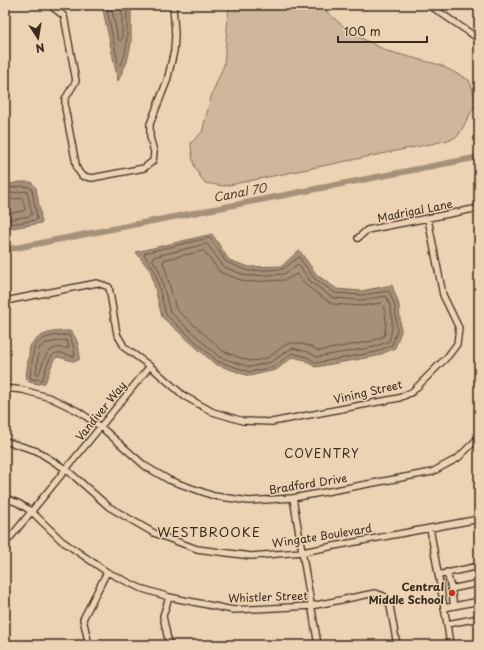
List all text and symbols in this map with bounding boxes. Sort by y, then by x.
north arrow [18,18,58,58]
scale bar [338,18,427,44]
text: 100 m [344,22,381,40]
text: N [34,39,46,58]
water label: Canal 70 [212,178,269,206]
street label: Madrigal Lane [376,195,454,226]
street label: Vining Street [332,375,404,408]
street label: Vandiver Way [71,377,130,444]
district label: COVENTRY [284,444,360,462]
street label: Bradford Drive [268,469,348,498]
street label: Wingate Boulevard [271,519,373,552]
district label: WESTBROOKE [157,522,261,541]
place label: Central Middle School [369,578,444,608]
street label: Whistler Street [228,587,309,606]
marker: Central Middle School [447,588,457,598]

